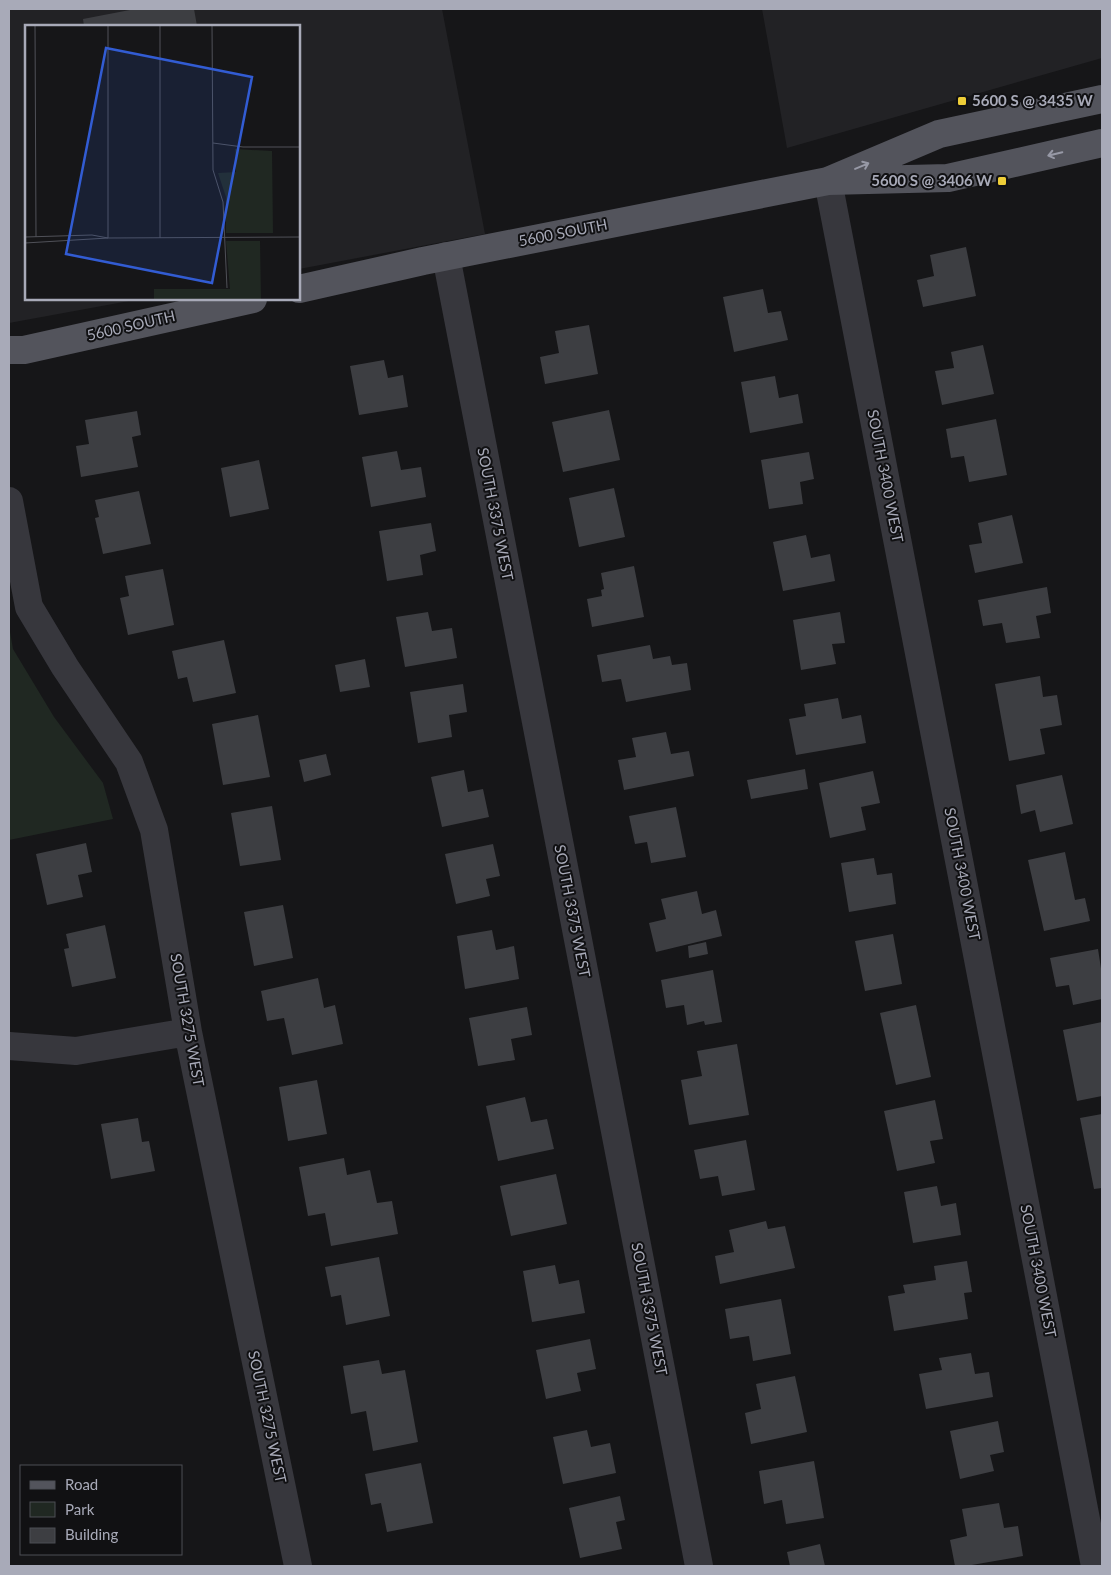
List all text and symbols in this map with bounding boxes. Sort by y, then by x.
inset map [25,25,300,300]
place label: 5600 S @ 3435 W [972,91,1093,109]
marker: 5600 S @ 3435 W [956,95,968,107]
one-way arrow [1047,150,1063,159]
one-way arrow [854,161,869,171]
place label: 5600 S @ 3406 W [871,171,992,189]
marker: 5600 S @ 3406 W [996,175,1008,187]
street label: 5600 SOUTH [517,215,609,249]
street label: 5600 SOUTH [85,306,177,344]
street label: SOUTH 3400 WEST [864,408,908,544]
street label: SOUTH 3375 WEST [474,446,518,582]
street label: SOUTH 3400 WEST [941,806,985,942]
street label: SOUTH 3375 WEST [551,843,595,979]
street label: SOUTH 3275 WEST [167,952,209,1088]
street label: SOUTH 3400 WEST [1017,1203,1061,1339]
street label: SOUTH 3375 WEST [628,1241,672,1377]
street label: SOUTH 3275 WEST [245,1349,291,1485]
legend [20,1465,182,1555]
text: Road [65,1475,98,1493]
text: Park [65,1500,95,1518]
text: Building [65,1525,118,1543]

